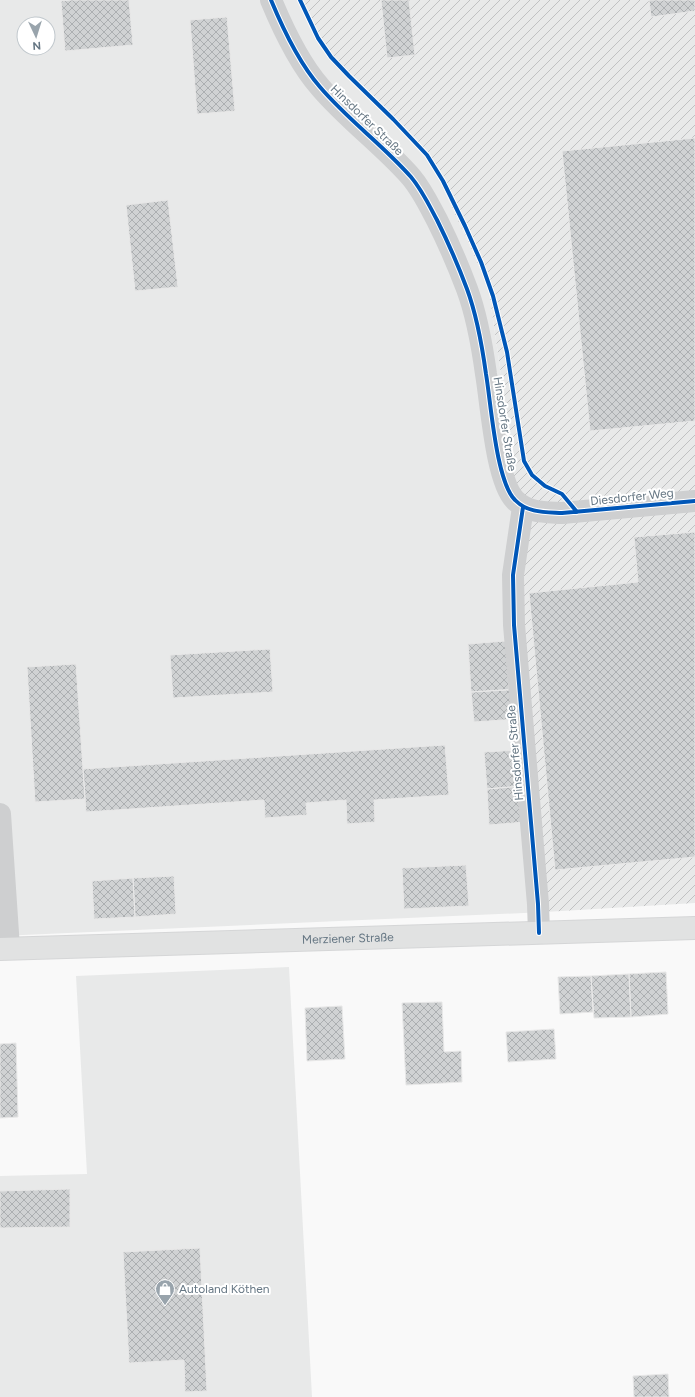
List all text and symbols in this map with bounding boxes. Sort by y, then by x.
north arrow [16,16,56,56]
text: N [32,39,41,52]
street label: Hinsdorfer Straße [328,82,407,159]
street label: Hinsdorfer Straße [491,376,519,473]
street label: Diesdorfer Weg [590,486,674,508]
street label: Hinsdorfer Straße [504,704,526,801]
street label: Merziener Straße [302,930,394,947]
shop icon: Autoland Köthen [154,1278,176,1306]
place label: Autoland Köthen [179,1282,270,1296]

